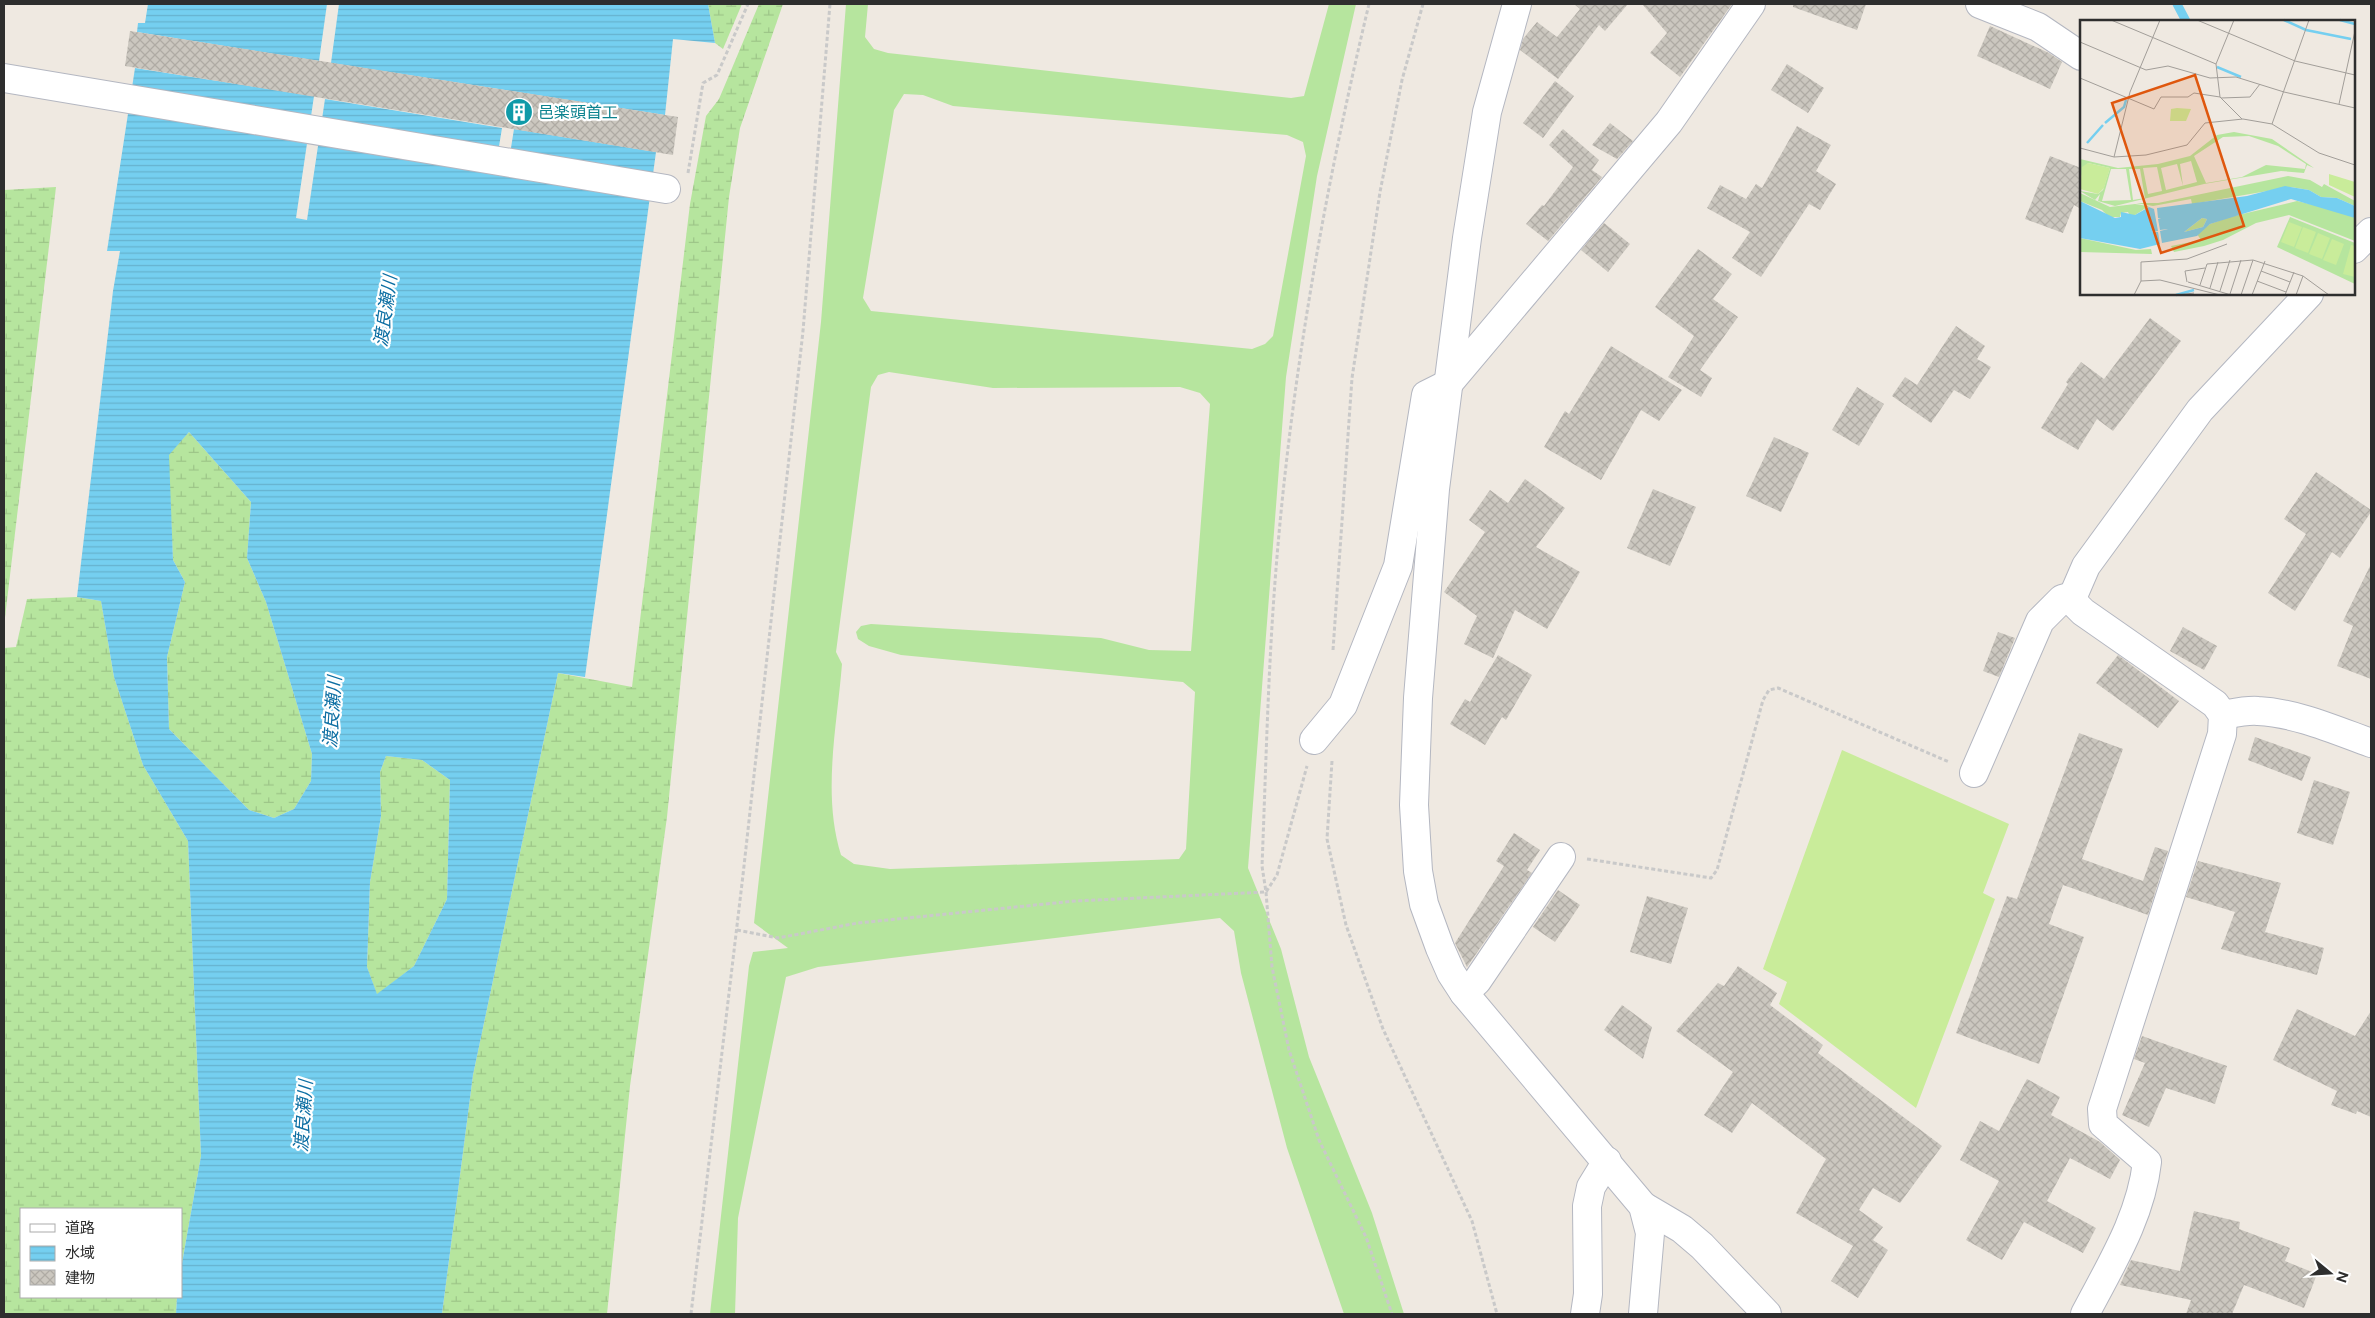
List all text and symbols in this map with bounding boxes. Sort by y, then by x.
inset map [2080,20,2355,295]
building icon: 邑楽頭首工 [504,97,534,127]
place label: 邑楽頭首工 [538,103,618,122]
water label: 渡良瀬川 [370,272,401,348]
water label: 渡良瀬川 [319,673,345,749]
water label: 渡良瀬川 [290,1077,316,1153]
legend [20,1208,182,1298]
text: 道路 [65,1219,95,1236]
text: 水域 [65,1244,95,1261]
north arrow [2305,1248,2355,1298]
text: 建物 [65,1269,95,1286]
text: N [2333,1269,2352,1285]

